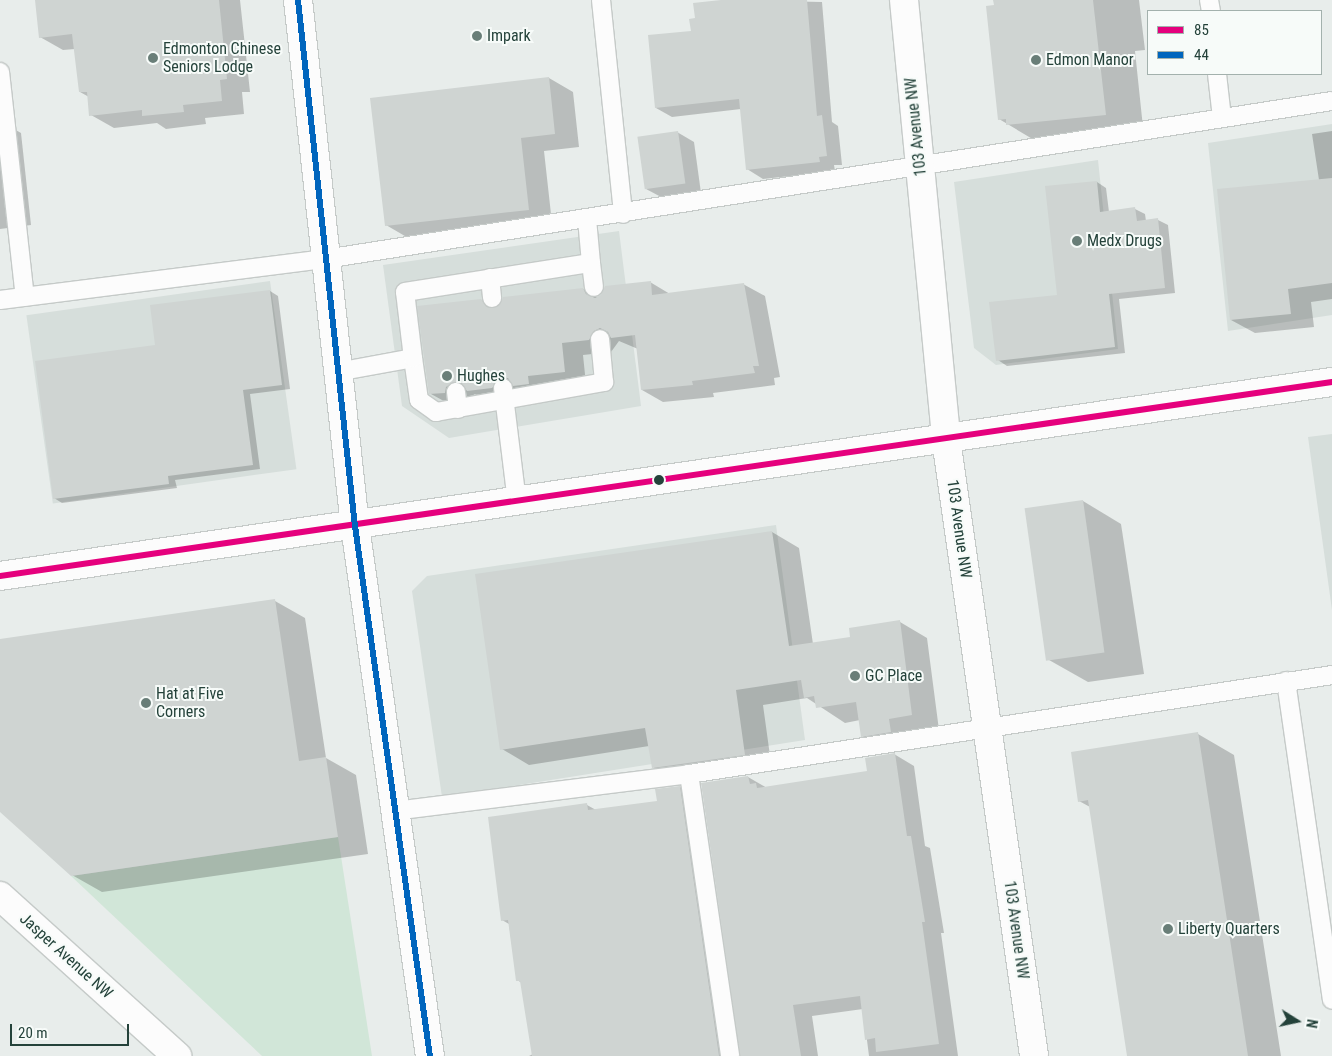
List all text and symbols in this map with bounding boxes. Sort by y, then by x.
legend [1147,10,1322,75]
text: 85 [1194,21,1209,39]
place label: Impark [487,26,531,46]
marker: Impark [471,30,483,42]
place label: Edmonton Chinese Seniors Lodge [163,39,281,77]
text: 44 [1194,46,1209,64]
place label: Edmon Manor [1046,50,1134,70]
marker: Edmonton Chinese Seniors Lodge [147,52,159,64]
marker: Edmon Manor [1030,54,1042,66]
street label: 103 Avenue NW [901,77,931,177]
place label: Medx Drugs [1087,231,1162,251]
marker: Medx Drugs [1071,235,1083,247]
place label: Hughes [457,366,505,386]
marker: Hughes [441,370,453,382]
unlabelled marker [654,475,664,485]
street label: 103 Avenue NW [943,479,975,579]
place label: GC Place [865,666,922,686]
marker: GC Place [849,670,861,682]
place label: Hat at Five Corners [156,684,224,722]
marker: Hat at Five Corners [140,697,152,709]
street label: 103 Avenue NW [1000,880,1032,980]
street label: Jasper Avenue NW [16,909,116,1003]
place label: Liberty Quarters [1178,919,1280,939]
marker: Liberty Quarters [1162,923,1174,935]
north arrow [1272,996,1322,1046]
scale bar [12,1014,131,1046]
text: N [1303,1018,1320,1029]
text: 20 m [18,1024,48,1042]

